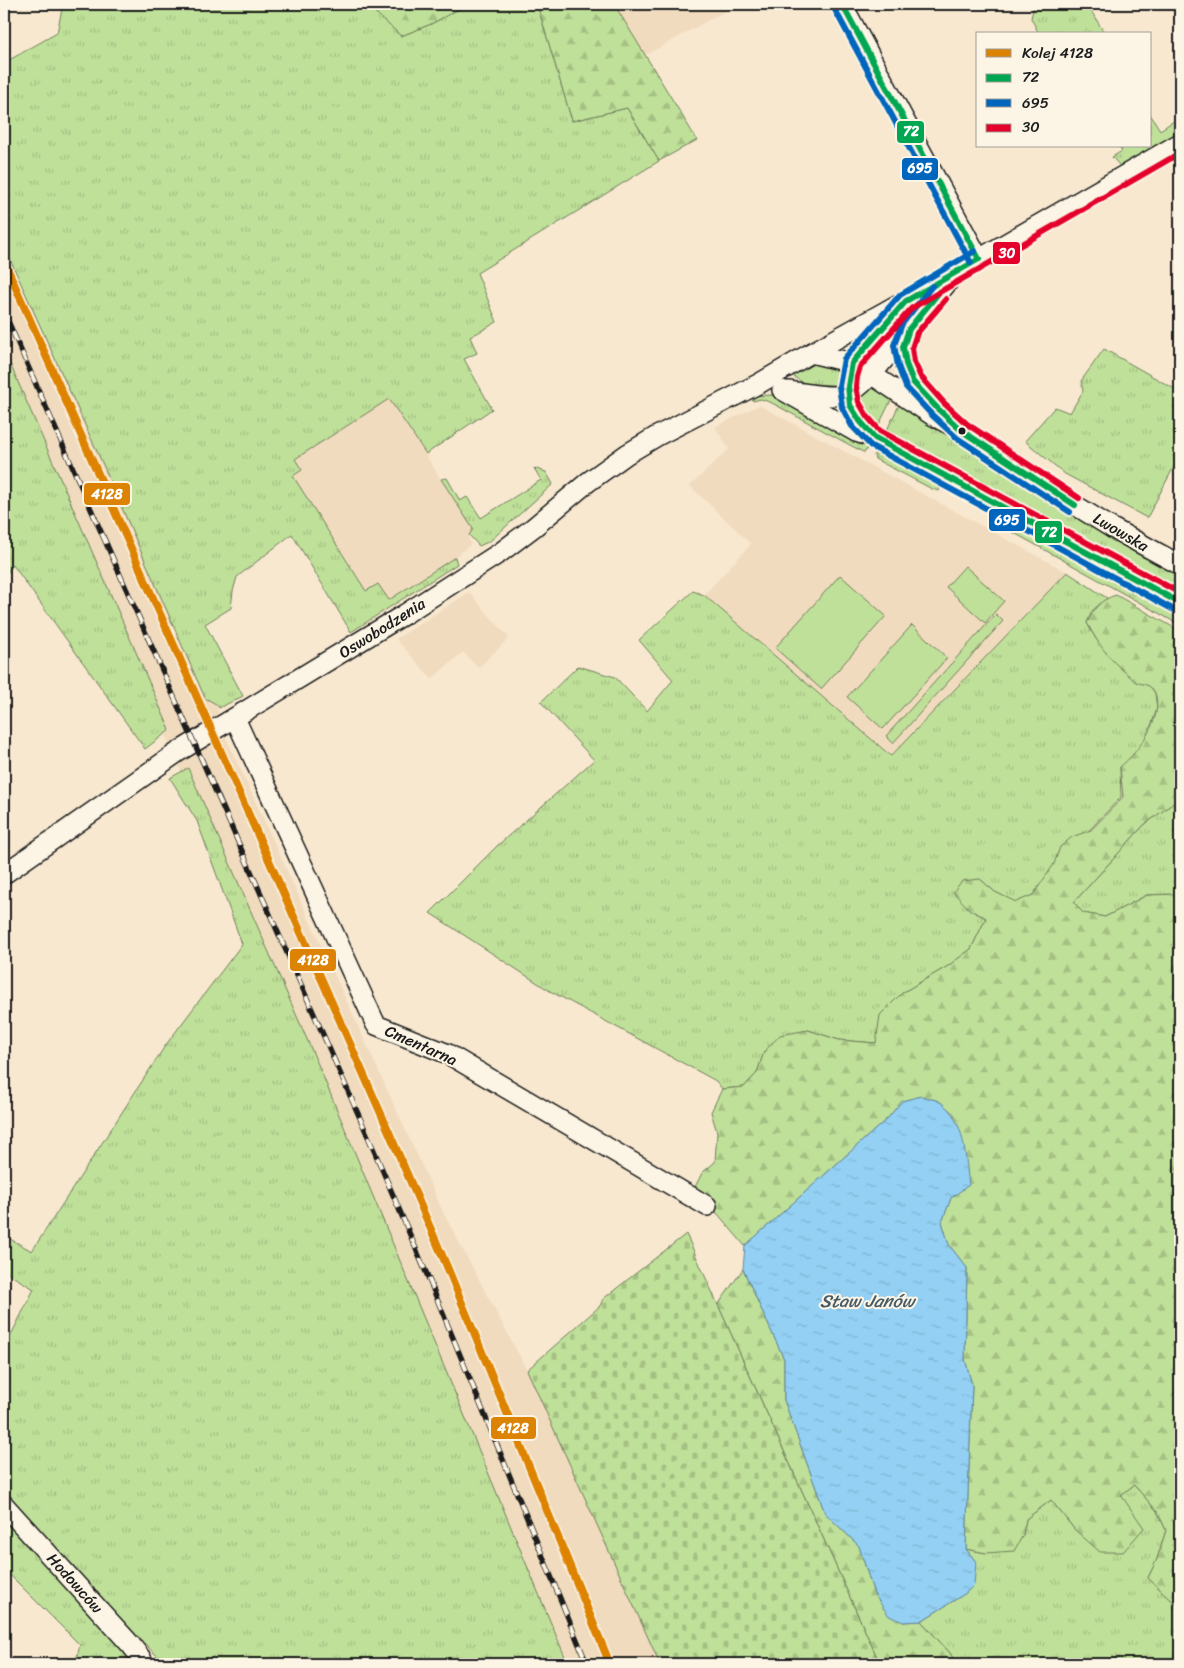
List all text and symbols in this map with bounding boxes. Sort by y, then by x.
legend [976,32,1152,148]
text: Kolej 4128 [1022,40,1093,66]
text: 72 [1022,64,1040,90]
text: 695 [1022,90,1049,116]
text: 30 [1022,114,1040,140]
text: 72 [903,119,920,144]
line badge: 72 [896,120,925,144]
text: 695 [906,156,933,181]
line badge: 695 [901,157,939,181]
line badge: 30 [992,241,1021,265]
text: 30 [998,241,1015,266]
unlabelled marker [957,426,967,436]
line badge: 4128 [83,482,131,506]
text: 4128 [90,482,123,507]
street label: Lwowska [1087,504,1155,560]
line badge: 695 [988,508,1026,532]
text: 695 [993,508,1020,533]
line badge: 72 [1034,520,1063,544]
text: 72 [1041,520,1058,545]
street label: Oswobodzenia [333,589,432,666]
line badge: 4128 [289,948,337,972]
text: 4128 [296,948,329,973]
street label: Cmentarna [380,1016,462,1074]
water label: Staw Janów [820,1285,917,1317]
line badge: 4128 [490,1416,537,1440]
text: 4128 [496,1416,529,1441]
street label: Hodowców [39,1546,111,1621]

